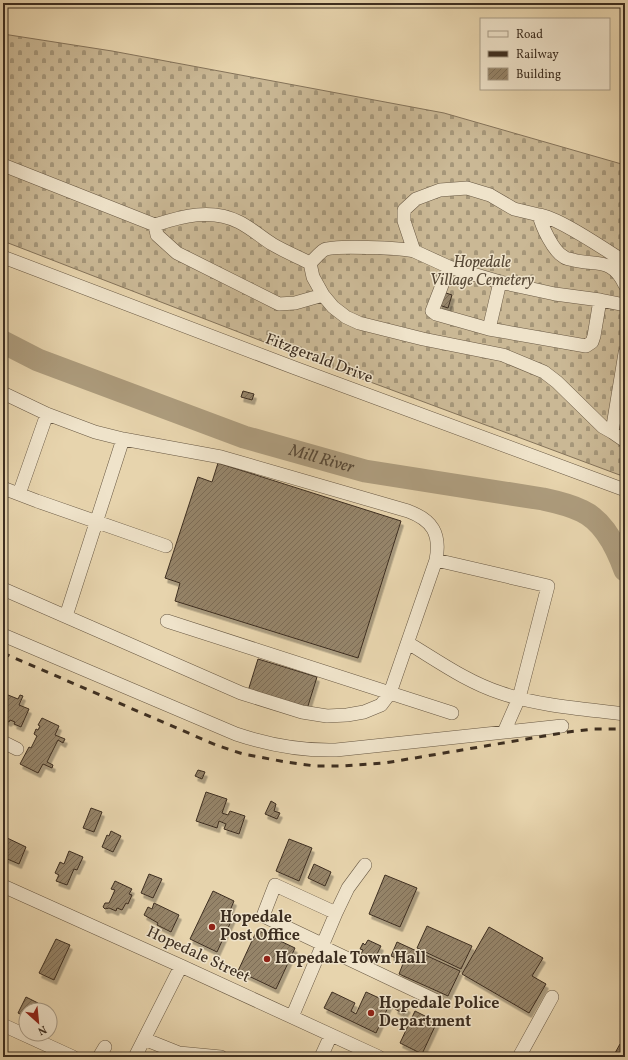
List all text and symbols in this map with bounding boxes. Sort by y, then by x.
legend [480,18,610,90]
text: Road [516,27,543,43]
text: Railway [516,47,559,63]
text: Building [516,67,561,83]
park label: Hopedale Village Cemetery [430,252,534,292]
street label: Fitzgerald Drive [262,328,376,390]
water label: Mill River [286,438,358,479]
place label: Hopedale Post Office [220,907,300,947]
street label: Hopedale Street [143,921,254,989]
marker: Hopedale Post Office [207,922,217,932]
place label: Hopedale Town Hall [275,948,427,970]
marker: Hopedale Town Hall [262,954,272,964]
place label: Hopedale Police Department [379,993,499,1033]
north arrow [18,1002,58,1042]
marker: Hopedale Police Department [366,1008,376,1018]
text: N [35,1021,49,1038]

